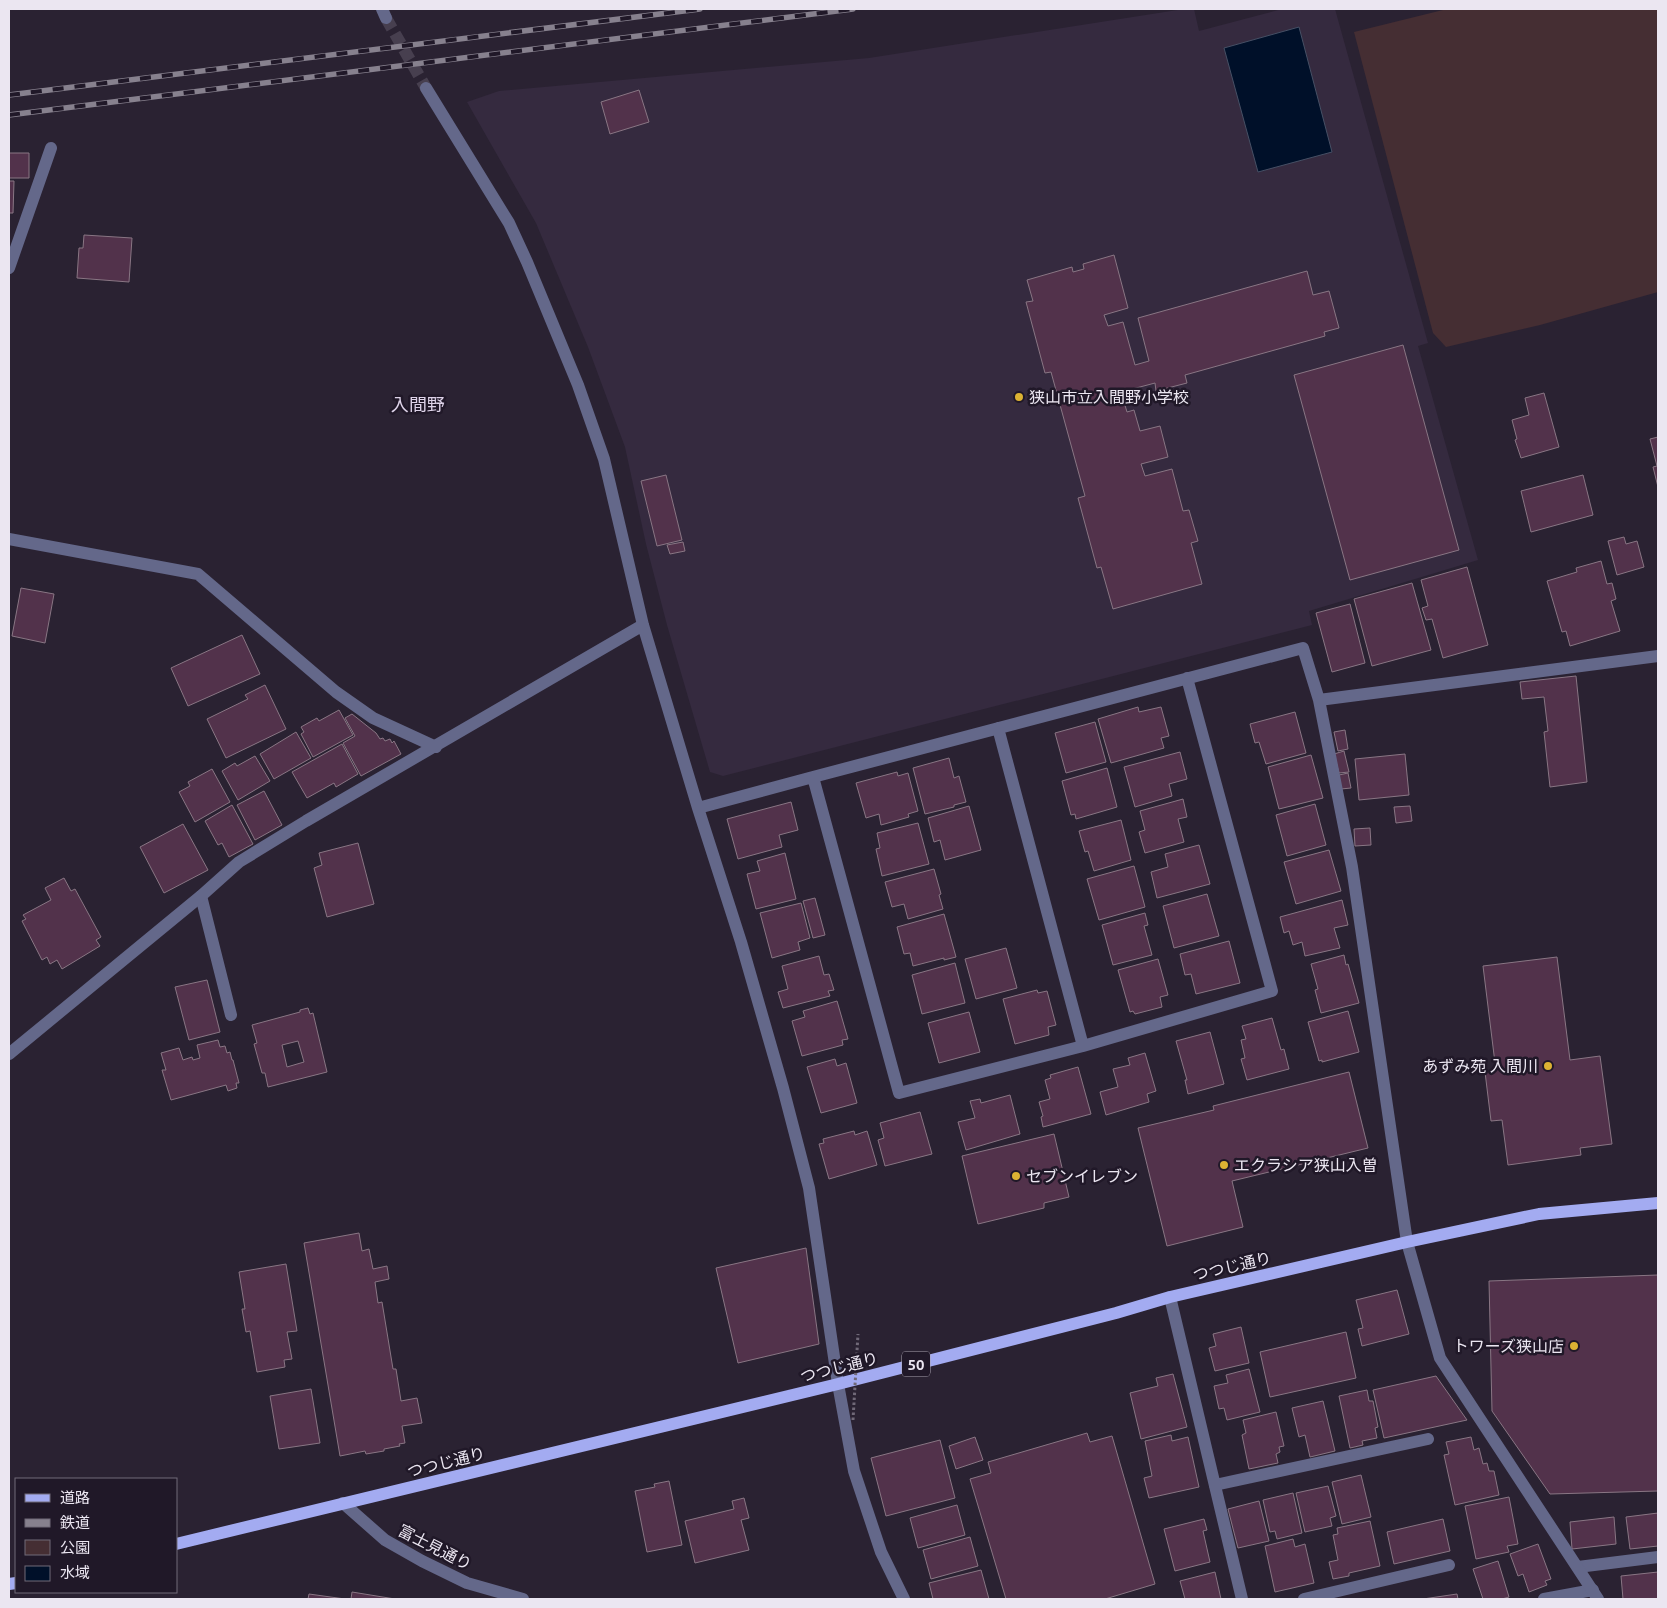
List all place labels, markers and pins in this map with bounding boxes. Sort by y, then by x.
place label: 狭山市立入間野小学校 [1029,388,1189,406]
marker: 狭山市立入間野小学校 [1013,391,1025,403]
place label: あずみ苑 入間川 [1422,1057,1538,1075]
marker: あずみ苑 入間川 [1542,1060,1554,1072]
place label: エクラシア狭山入曽 [1234,1156,1378,1174]
marker: エクラシア狭山入曽 [1218,1159,1230,1171]
place label: セブンイレブン [1026,1167,1138,1185]
marker: セブンイレブン [1010,1170,1022,1182]
place label: トワーズ狭山店 [1453,1337,1564,1355]
marker: トワーズ狭山店 [1568,1340,1580,1352]

